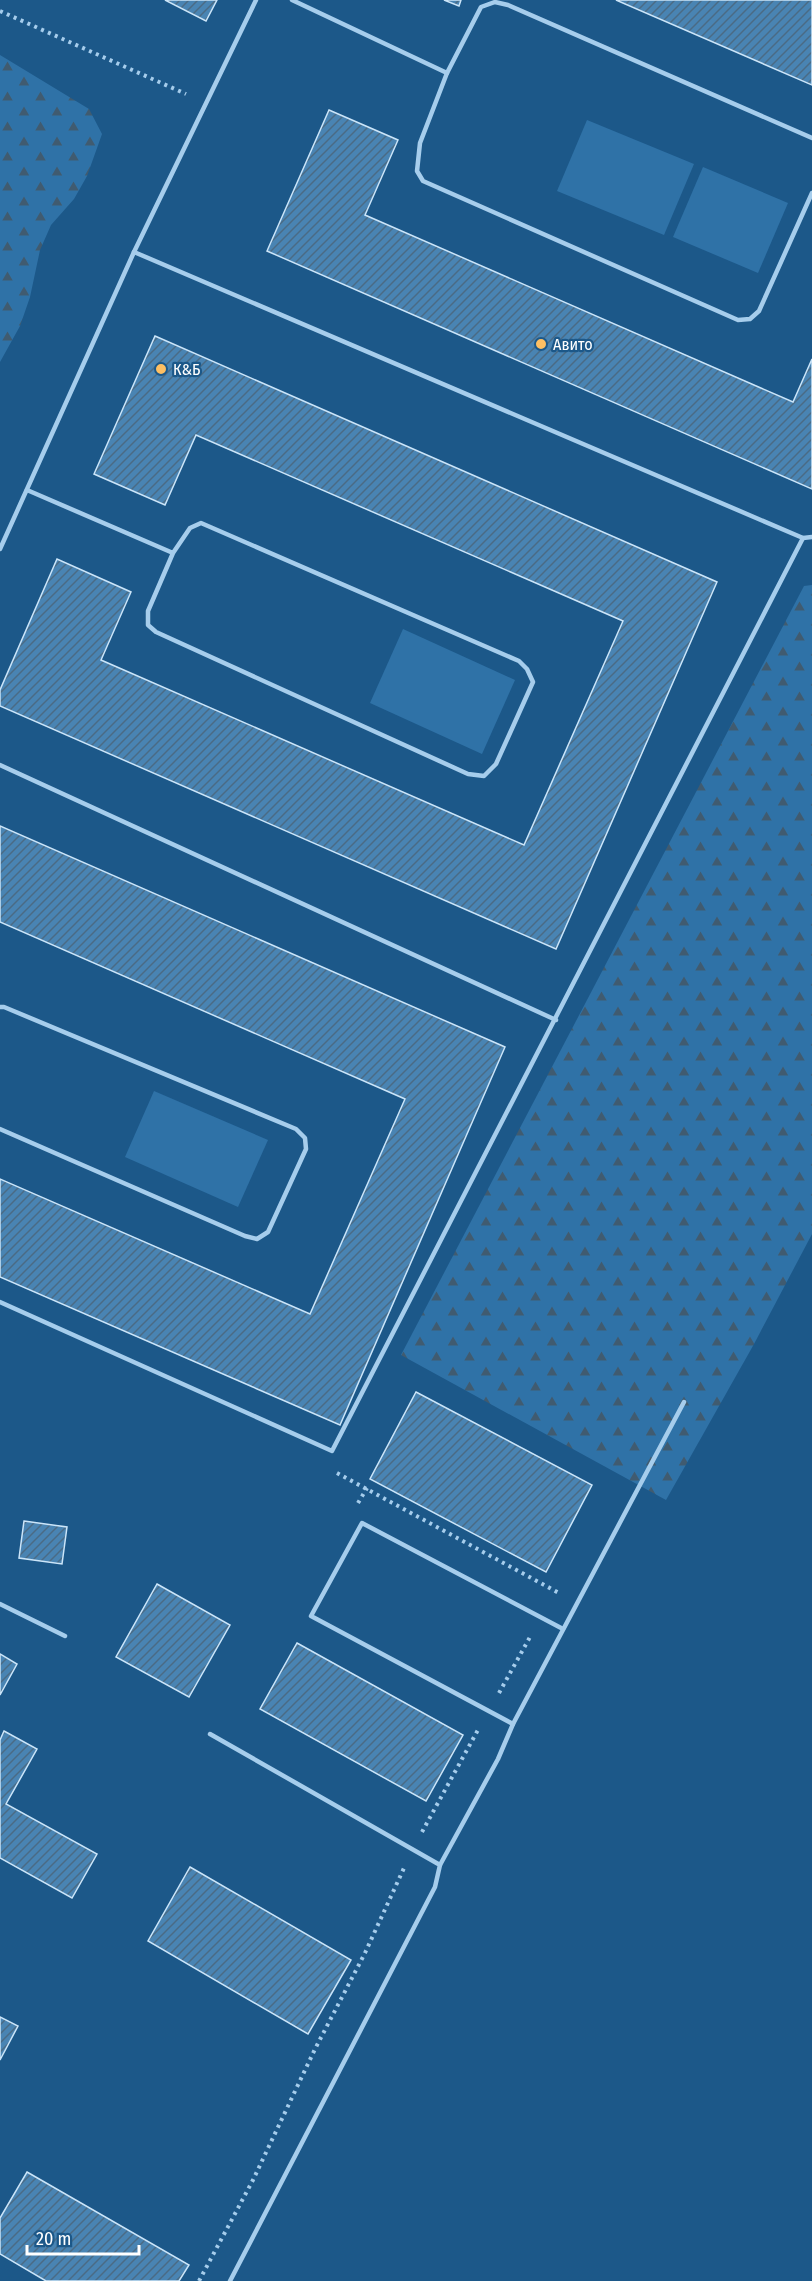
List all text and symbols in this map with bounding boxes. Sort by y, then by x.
place label: Авито [553,335,593,354]
marker: Авито [534,337,548,351]
place label: К&Б [173,360,200,379]
marker: К&Б [154,362,168,376]
scale bar [27,2218,140,2256]
text: 20 m [36,2228,71,2250]

